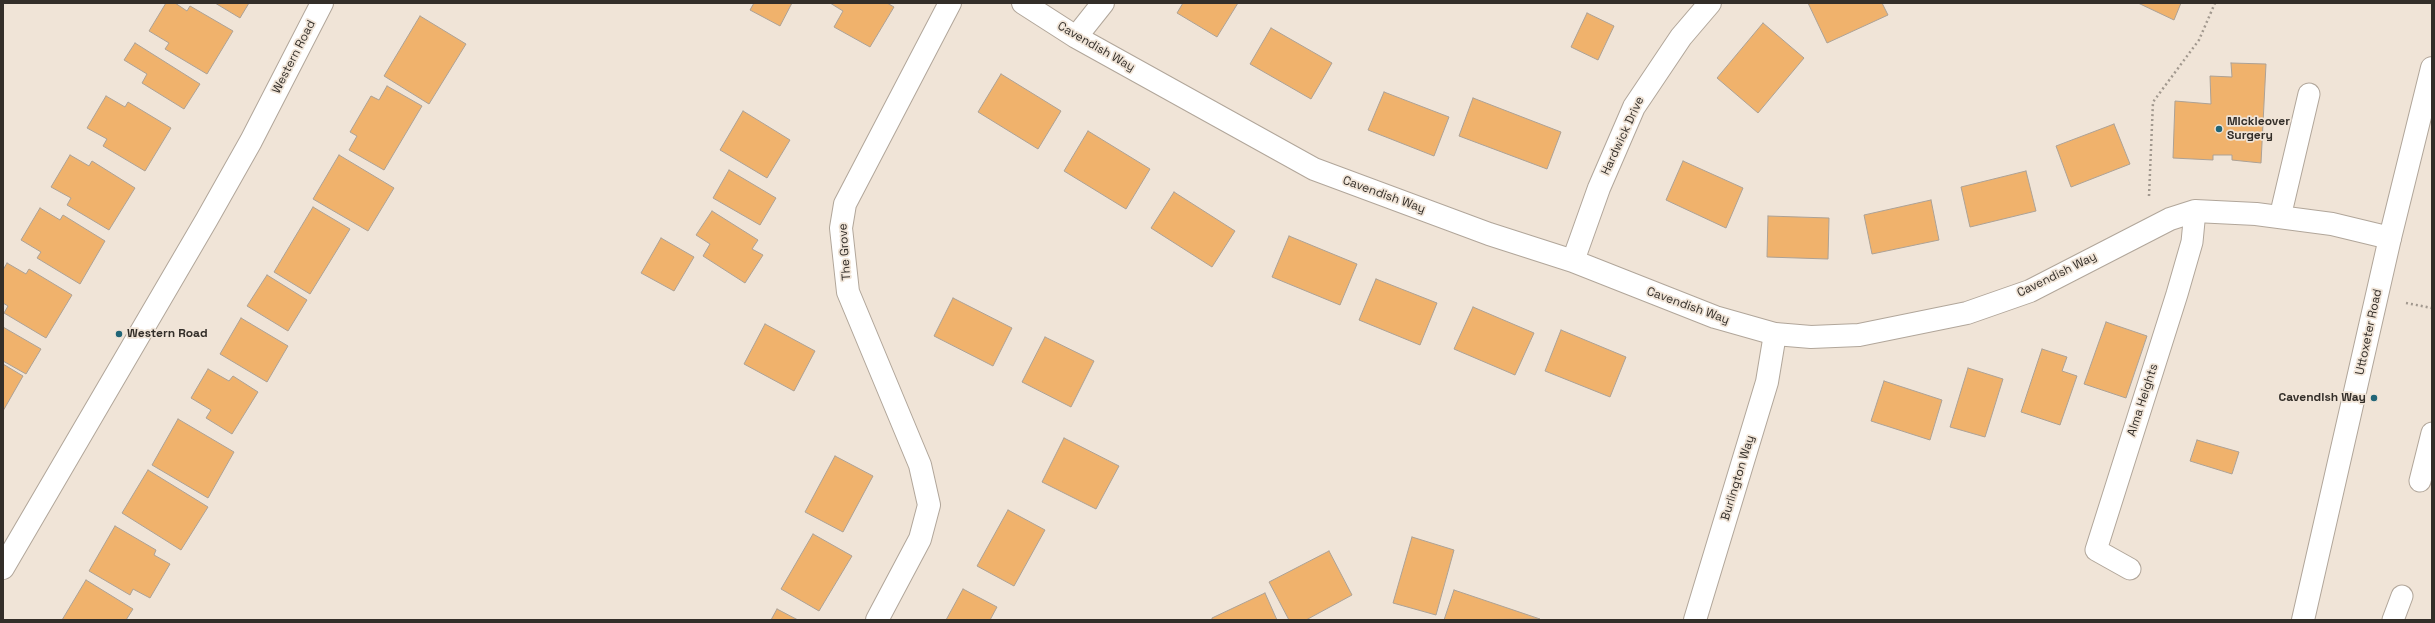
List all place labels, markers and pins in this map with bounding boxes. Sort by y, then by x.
place label: Mickleover Surgery [2227,115,2290,143]
marker: Mickleover Surgery [2214,124,2224,134]
place label: Western Road [127,327,208,341]
marker: Western Road [114,329,124,339]
place label: Cavendish Way [2279,391,2366,405]
marker: Cavendish Way [2369,393,2379,403]

